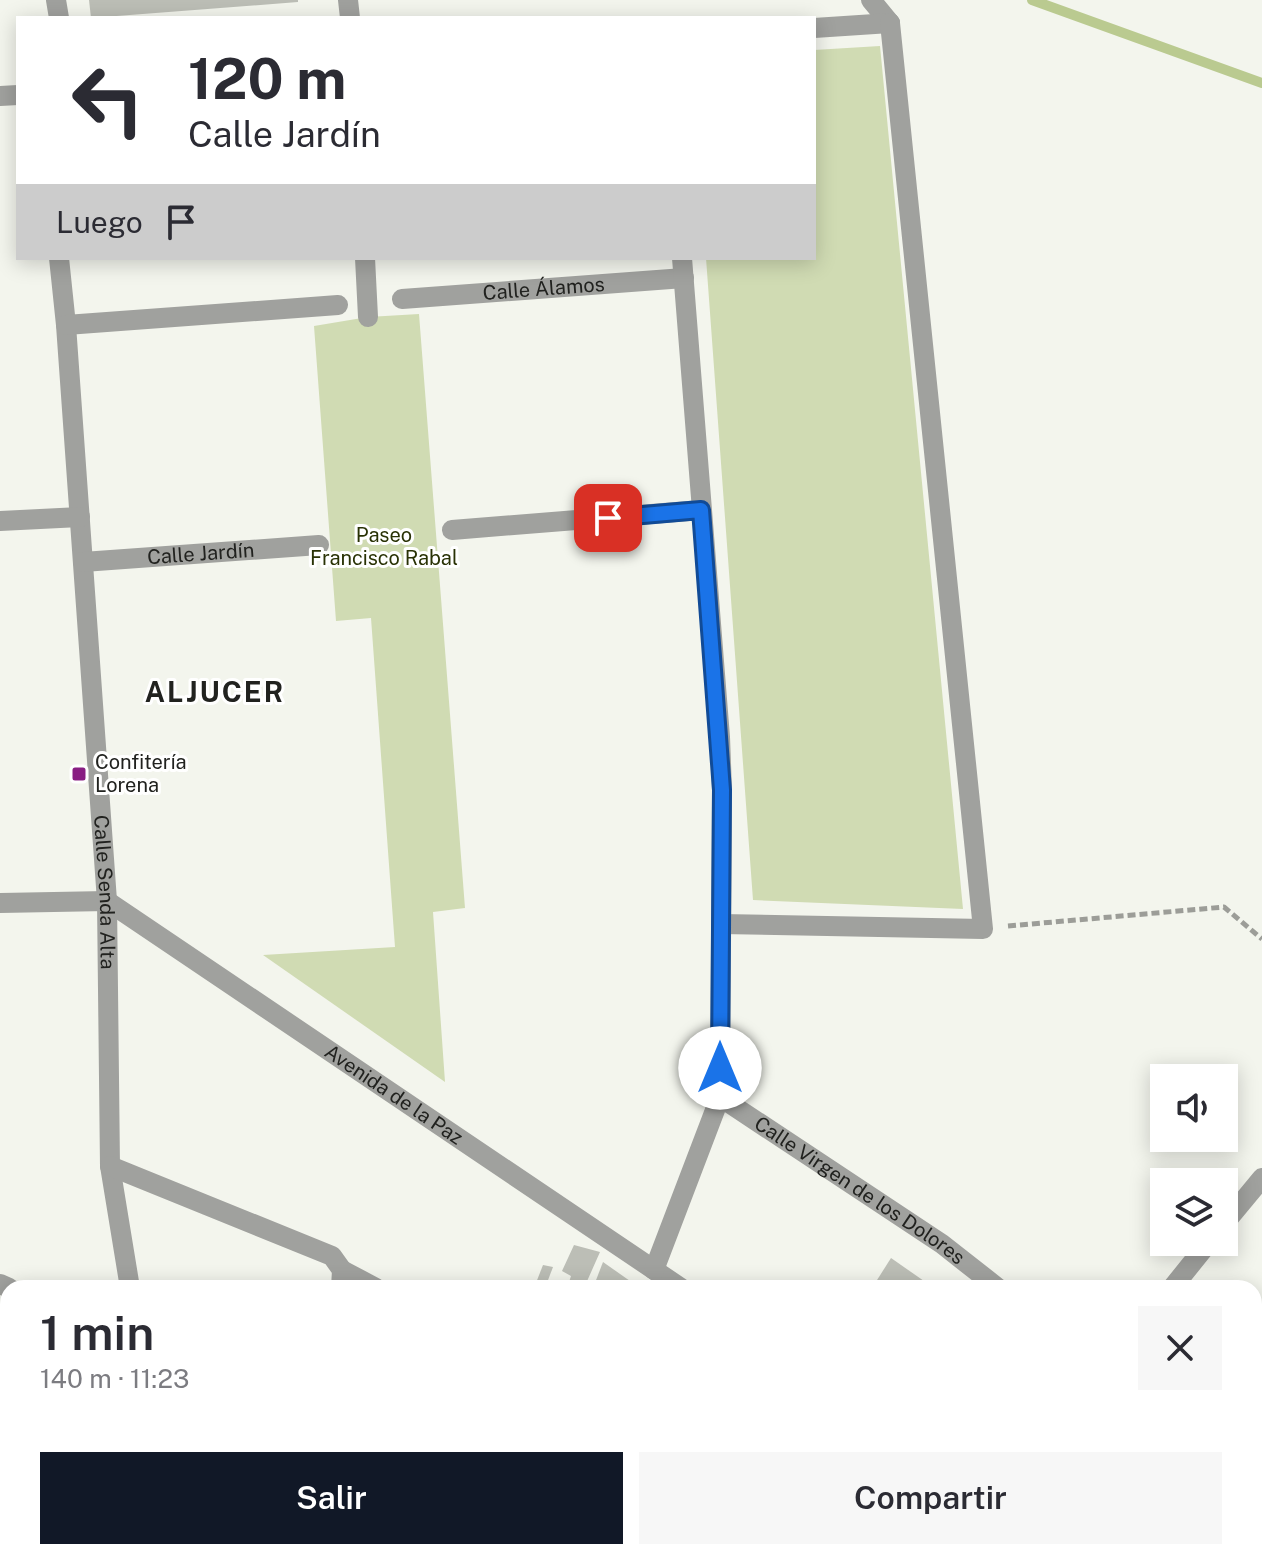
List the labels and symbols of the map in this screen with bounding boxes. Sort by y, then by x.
street label: Calle Álamos [482,272,605,305]
pin [574,484,642,552]
park label: Paseo Francisco Rabal [310,523,458,570]
street label: Calle Jardín [146,538,255,569]
district label: ALJUCER [145,675,285,708]
place label: Confitería Lorena [95,750,187,797]
marker: Confitería Lorena [70,765,88,783]
street label: Calle Senda Alta [89,814,120,970]
position arrow [678,1026,762,1110]
street label: Avenida de la Paz [320,1039,468,1150]
street label: Calle Virgen de los Dolores [750,1111,970,1269]

